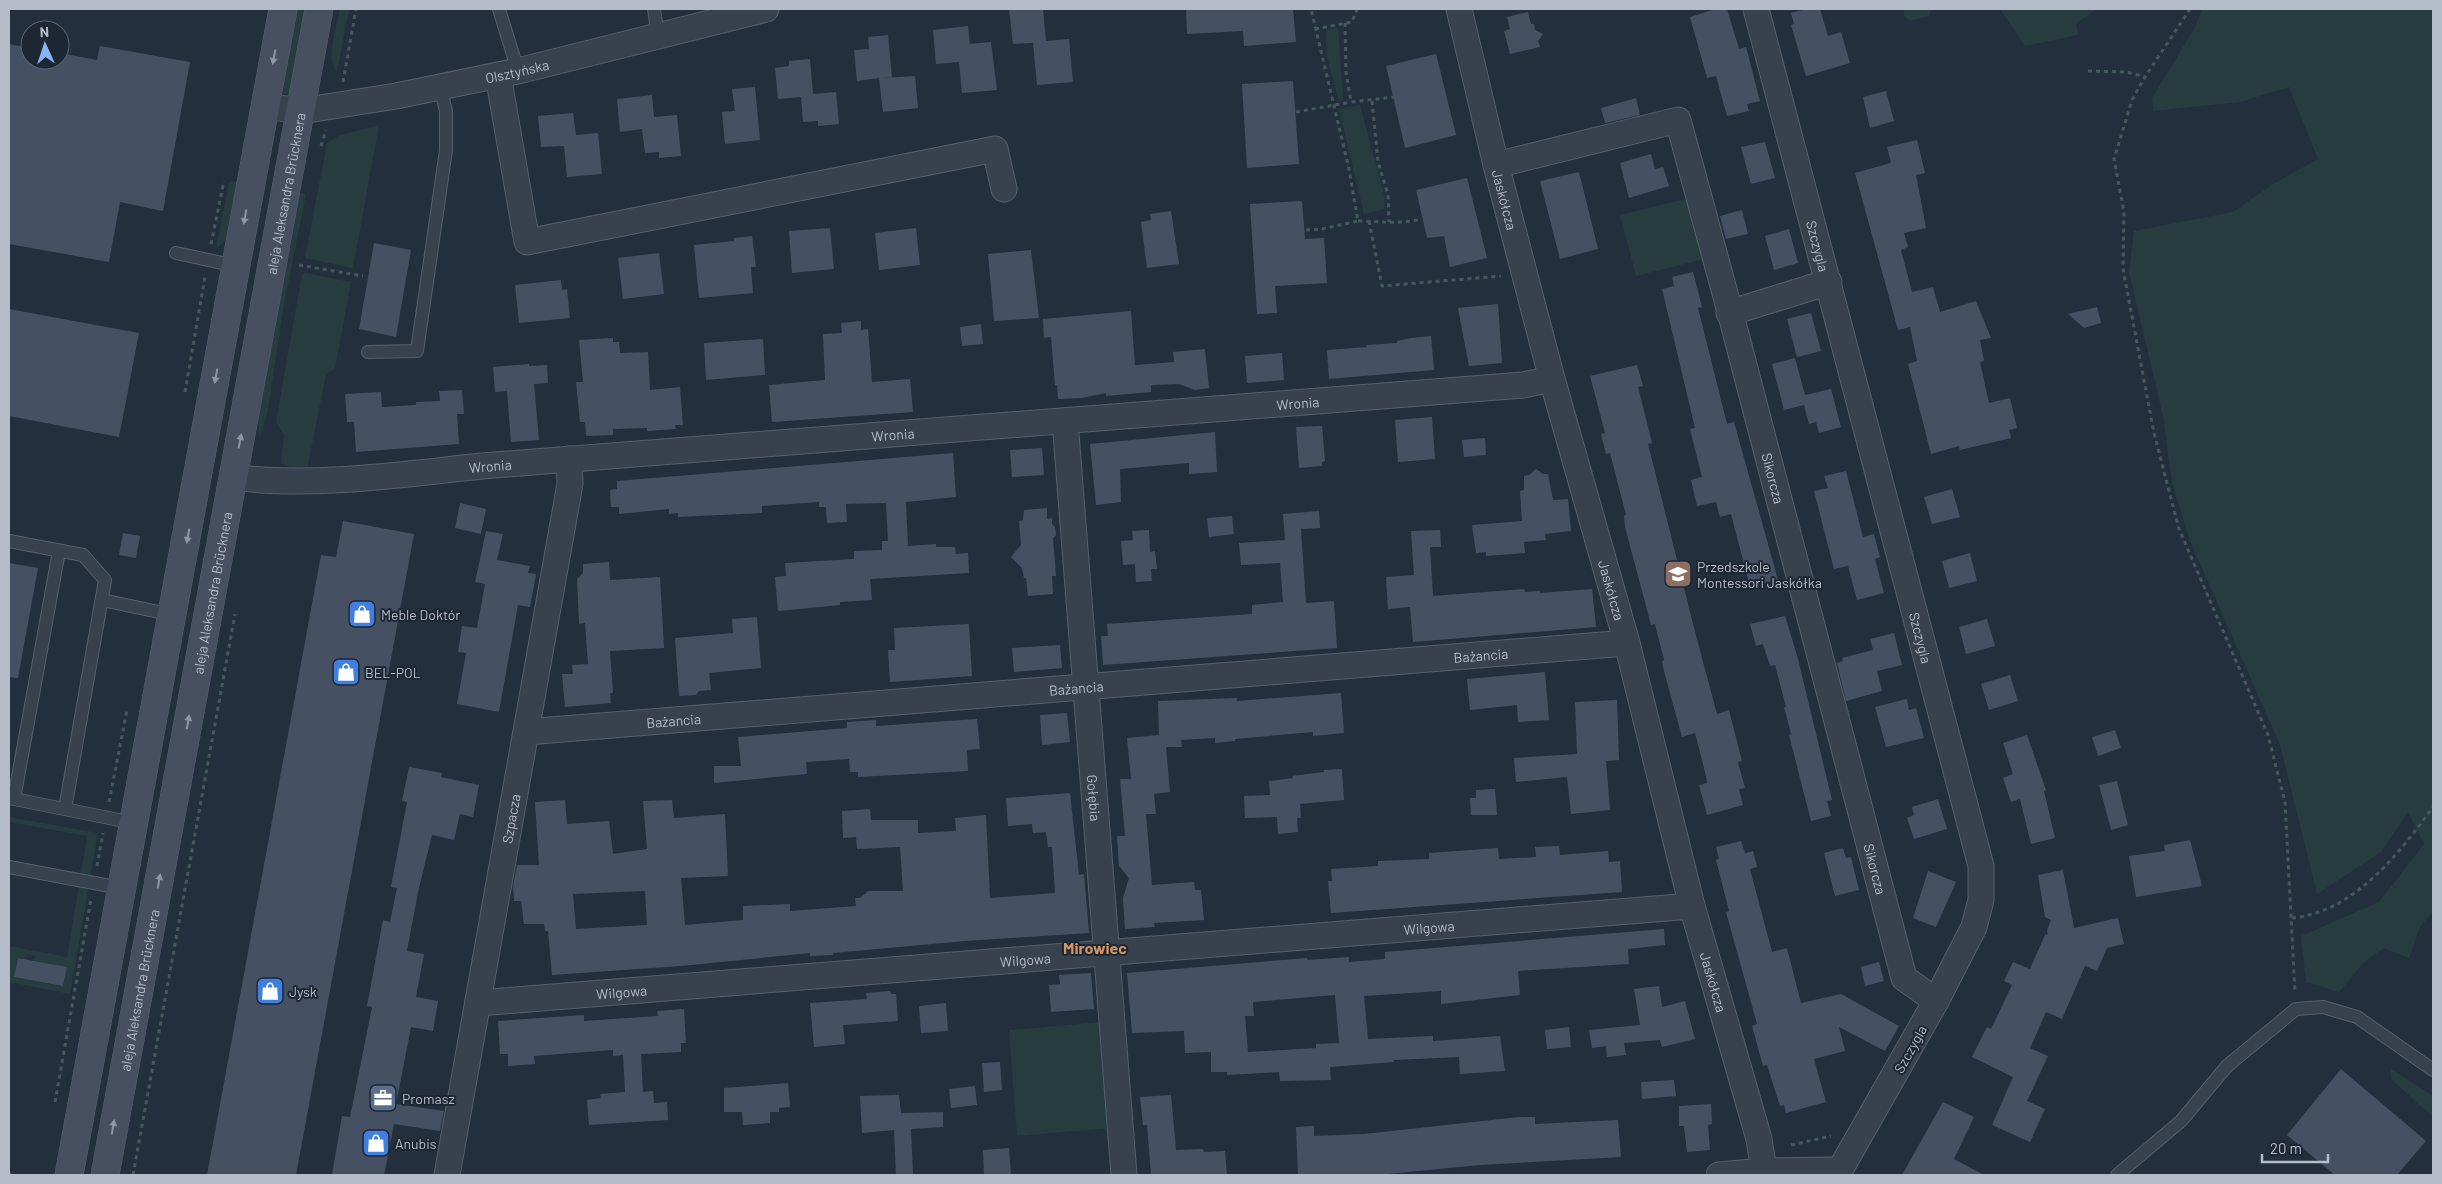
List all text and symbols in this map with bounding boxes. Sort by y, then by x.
north arrow [20,20,70,70]
text: N [39,23,49,40]
one-way arrow [270,49,278,65]
street label: Olsztyńska [484,55,550,86]
street label: aleja Aleksandra Brücknera [262,111,308,276]
street label: Jaskółcza [1489,167,1521,232]
one-way arrow [241,209,249,224]
street label: Szczygla [1803,219,1833,273]
one-way arrow [212,369,220,385]
street label: Wronia [1276,392,1320,413]
street label: Wronia [871,424,915,444]
one-way arrow [236,434,244,449]
street label: Sikorcza [1759,451,1788,505]
street label: Wronia [468,455,512,476]
street label: aleja Aleksandra Brücknera [189,510,235,675]
one-way arrow [183,529,191,545]
street label: Jaskółcza [1595,558,1629,622]
place label: Przedszkole Montessori Jaskółka [1697,558,1822,591]
school or university icon: Przedszkole Montessori Jaskółka [1663,559,1693,589]
shop icon: Meble Doktór [347,599,377,629]
place label: Meble Doktór [381,606,460,623]
street label: Szczygla [1906,610,1936,665]
street label: Bażancia [1453,644,1509,665]
shop icon: BEL-POL [331,657,361,687]
place label: BEL-POL [365,664,421,681]
street label: Bażancia [1048,677,1104,698]
street label: Bażancia [646,709,701,731]
one-way arrow [185,713,193,729]
street label: Gołębia [1084,774,1105,822]
street label: Szpacza [498,792,523,845]
street label: Sikorcza [1861,842,1890,896]
one-way arrow [155,873,163,889]
street label: aleja Aleksandra Brücknera [116,908,162,1072]
street label: Wilgowa [1403,917,1455,938]
district label: Mirowiec [1063,938,1127,957]
street label: Wilgowa [999,949,1051,970]
street label: Jaskółcza [1697,950,1731,1014]
shop icon: Jysk [255,976,285,1006]
street label: Wilgowa [595,981,648,1002]
place label: Jysk [289,983,317,1000]
street label: Szczygla [1890,1022,1930,1076]
office icon: Promasz [368,1083,398,1113]
place label: Promasz [402,1090,455,1107]
one-way arrow [110,1119,118,1135]
shop icon: Anubis [361,1128,391,1158]
scale bar [2262,1132,2328,1164]
place label: Anubis [395,1135,437,1152]
text: 20 m [2270,1139,2302,1157]

